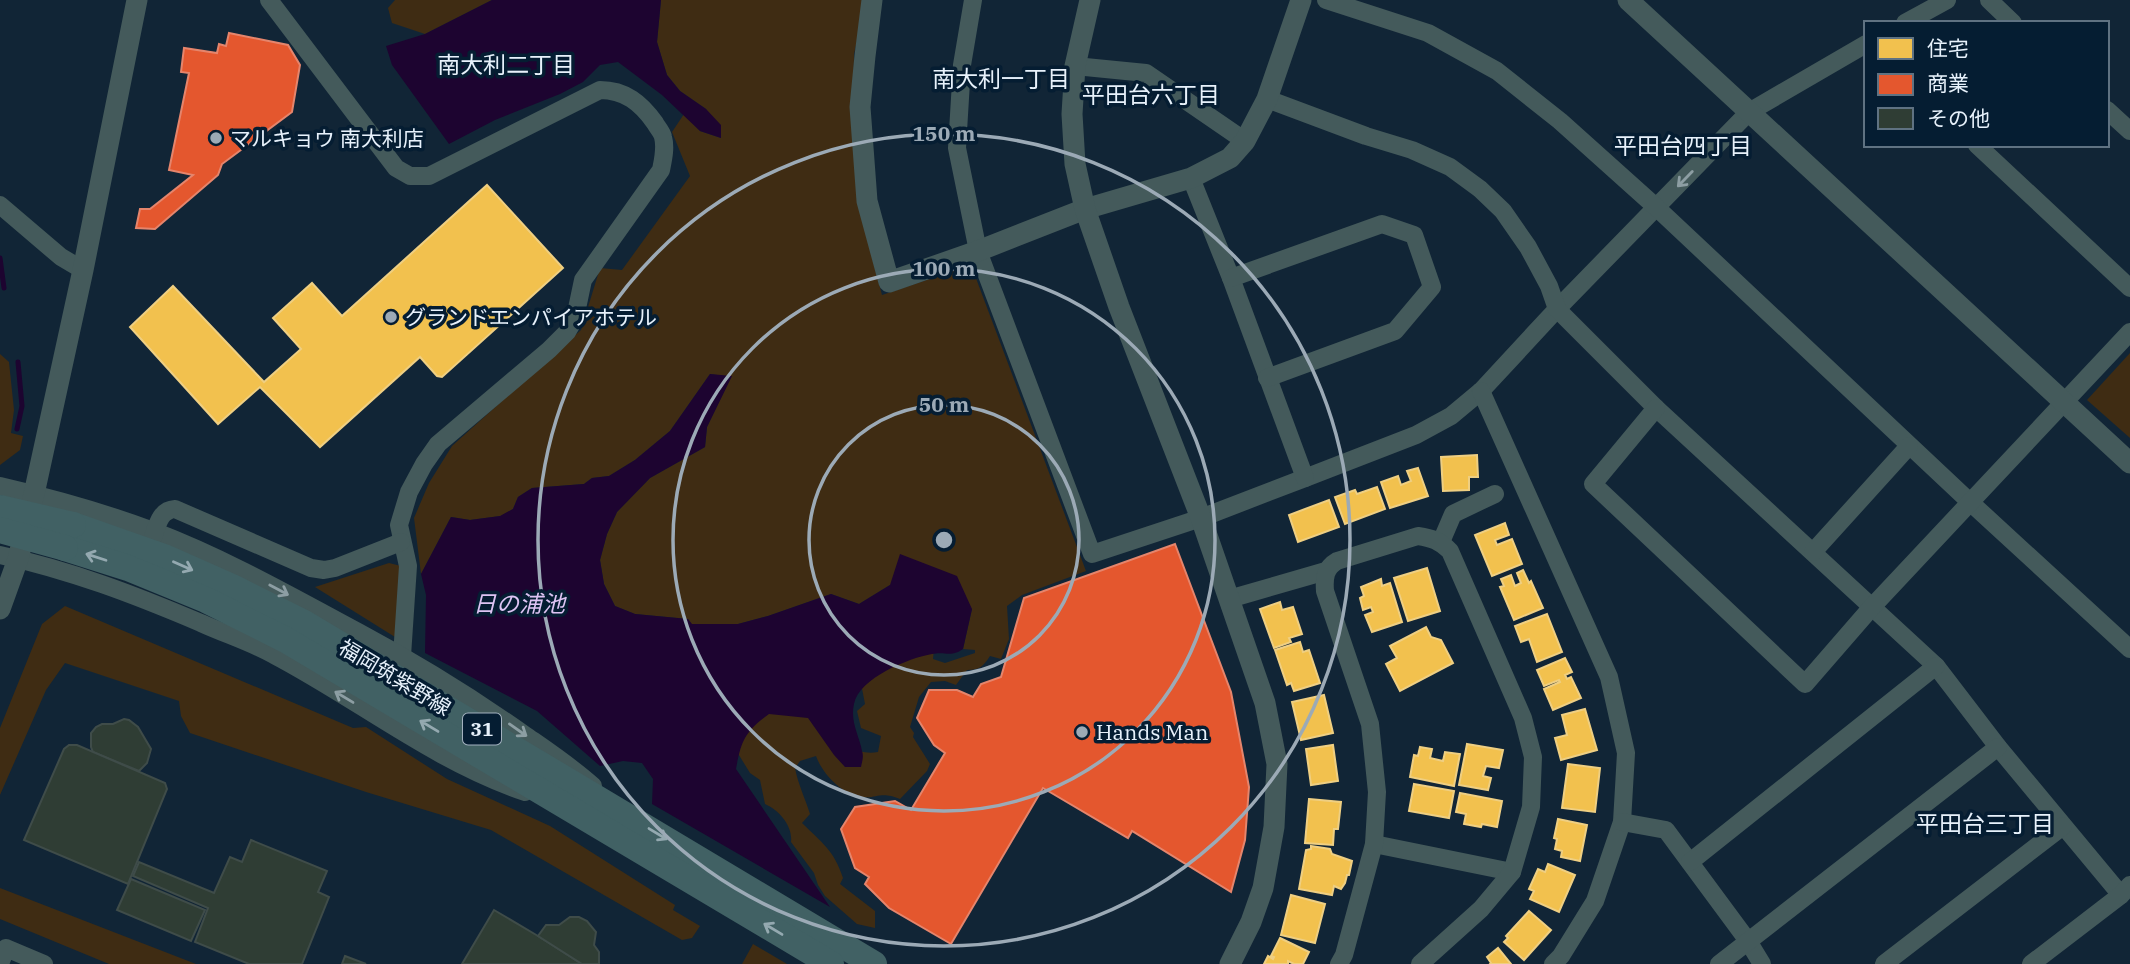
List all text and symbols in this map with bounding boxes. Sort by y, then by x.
legend [1864,21,2109,147]
text: 住宅 [1927,34,1969,62]
district label: 南大利二丁目 [437,49,575,79]
district label: 南大利一丁目 [932,63,1070,93]
text: 商業 [1927,69,1969,97]
district label: 平田台六丁目 [1082,79,1220,109]
text: その他 [1927,104,1990,132]
text: 150 m [912,119,976,147]
place label: マルキョウ 南大利店 [230,124,424,152]
marker: マルキョウ 南大利店 [208,130,224,146]
district label: 平田台四丁目 [1614,130,1752,160]
one-way arrow [1676,170,1693,187]
text: 100 m [912,254,976,282]
place label: グランドエンパイアホテル [405,303,657,331]
marker: グランドエンパイアホテル [383,309,399,325]
text: 50 m [919,390,969,418]
centre of rings [932,528,956,552]
one-way arrow [85,550,107,563]
one-way arrow [172,560,194,573]
one-way arrow [269,583,289,597]
water label: 日の浦池 [473,588,567,618]
street label: 福岡筑紫野線 [334,633,456,721]
one-way arrow [335,689,355,703]
road number: 31 [463,714,501,744]
one-way arrow [420,718,440,732]
place label: Hands Man [1096,718,1209,746]
one-way arrow [508,722,527,737]
marker: Hands Man [1074,724,1090,740]
district label: 平田台三丁目 [1916,808,2054,838]
one-way arrow [648,827,668,841]
one-way arrow [763,921,783,935]

